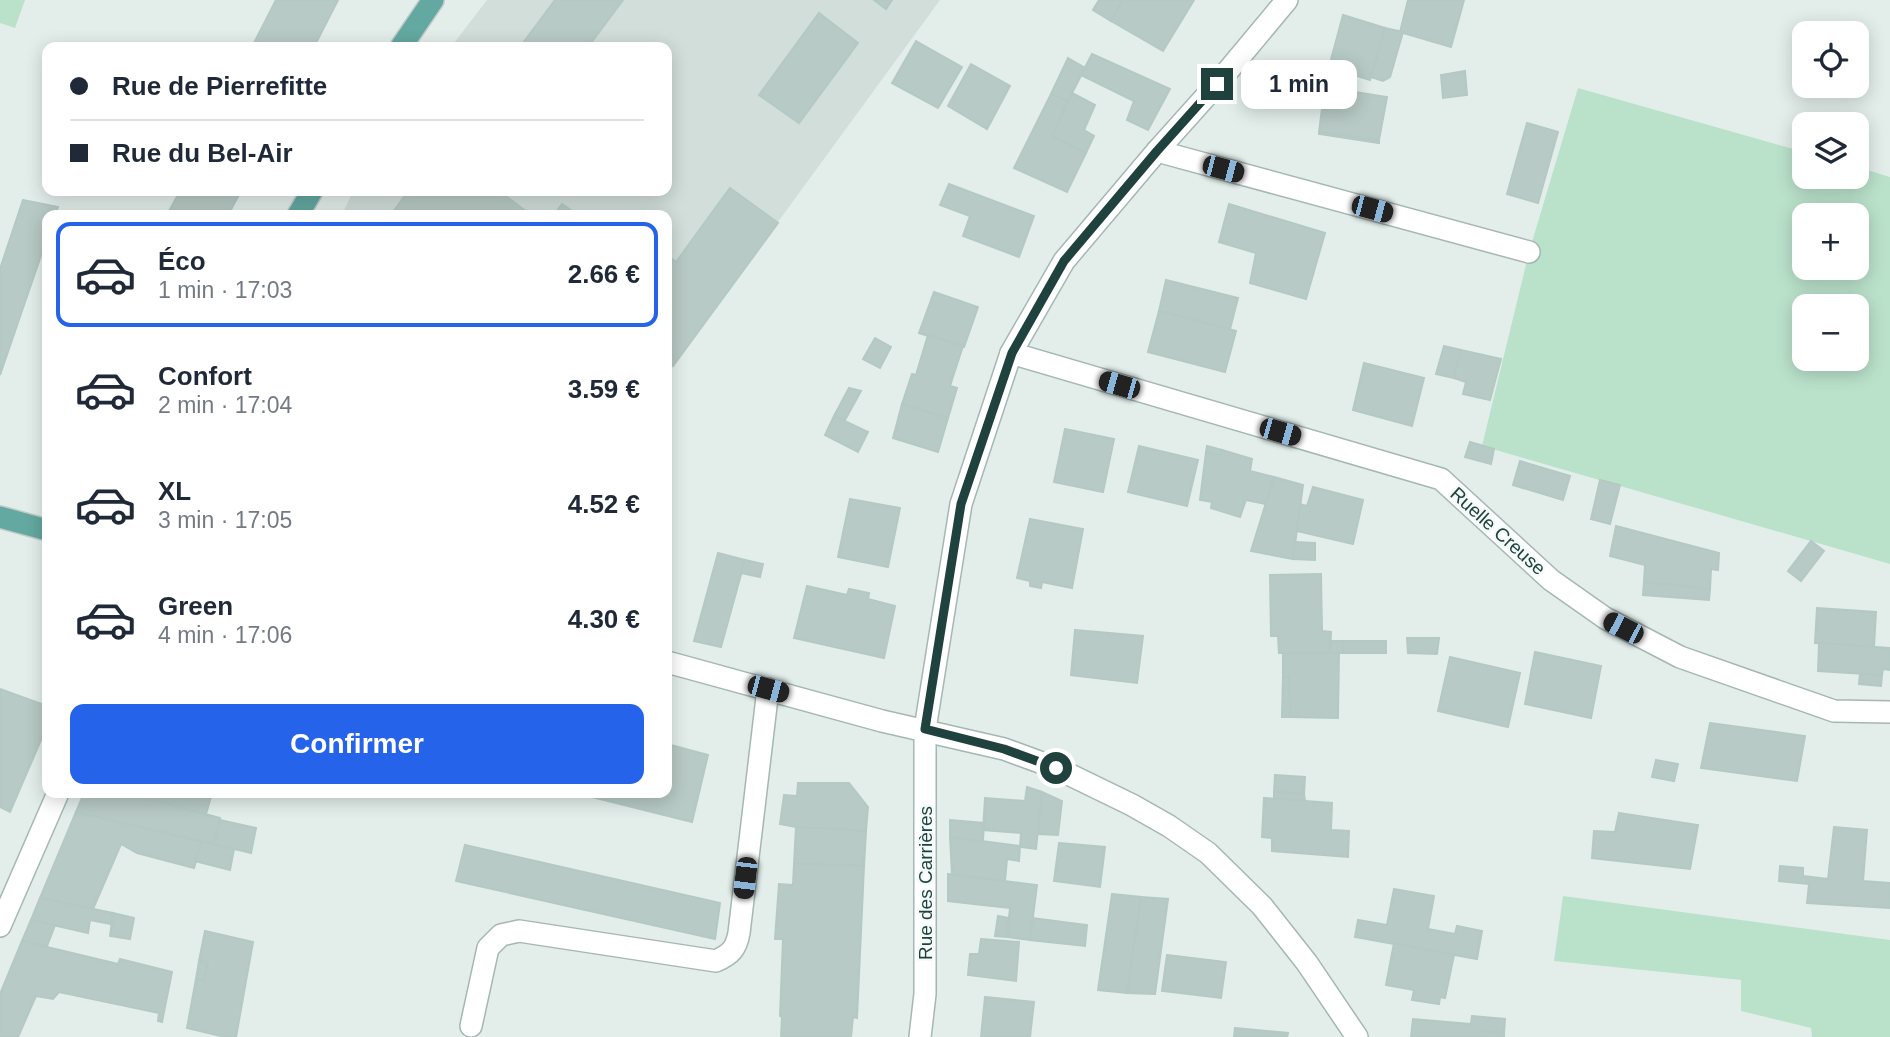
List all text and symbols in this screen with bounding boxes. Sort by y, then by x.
map controls [1792,21,1869,371]
button: locate [1792,21,1869,98]
callout: 1 min [1242,60,1357,108]
route end [1201,68,1233,100]
text: Rue de Pierrefitte [112,71,327,101]
text: 1 min [1269,71,1329,97]
button: layers [1792,112,1869,189]
text: Rue du Bel-Air [112,138,293,168]
car [1200,153,1247,185]
car [1349,193,1396,225]
button: + [1792,203,1869,280]
icon: car [74,243,137,306]
text: Éco [158,246,206,276]
text: 2.66 € [568,259,640,289]
text: 1 min · 17:03 [158,277,292,303]
button: − [1792,294,1869,371]
icon: car [74,358,137,421]
text: Confort [158,361,252,391]
car [1096,369,1143,401]
text: 3.59 € [568,374,640,404]
text: 2 min · 17:04 [158,392,292,418]
car [1257,416,1304,448]
icon: car [74,473,137,536]
text: XL [158,476,191,506]
street label: Ruelle Creuse [1446,483,1550,579]
text: 4.52 € [568,489,640,519]
text: 3 min · 17:05 [158,507,292,533]
icon: car [74,588,137,651]
text: Green [158,591,233,621]
text: 4.30 € [568,604,640,634]
car [1600,609,1647,647]
text: 4 min · 17:06 [158,622,292,648]
car [745,673,792,705]
button: Confirmer [70,704,644,784]
route start [1040,752,1072,784]
street label: Rue des Carrières [915,806,936,960]
car [733,856,758,900]

